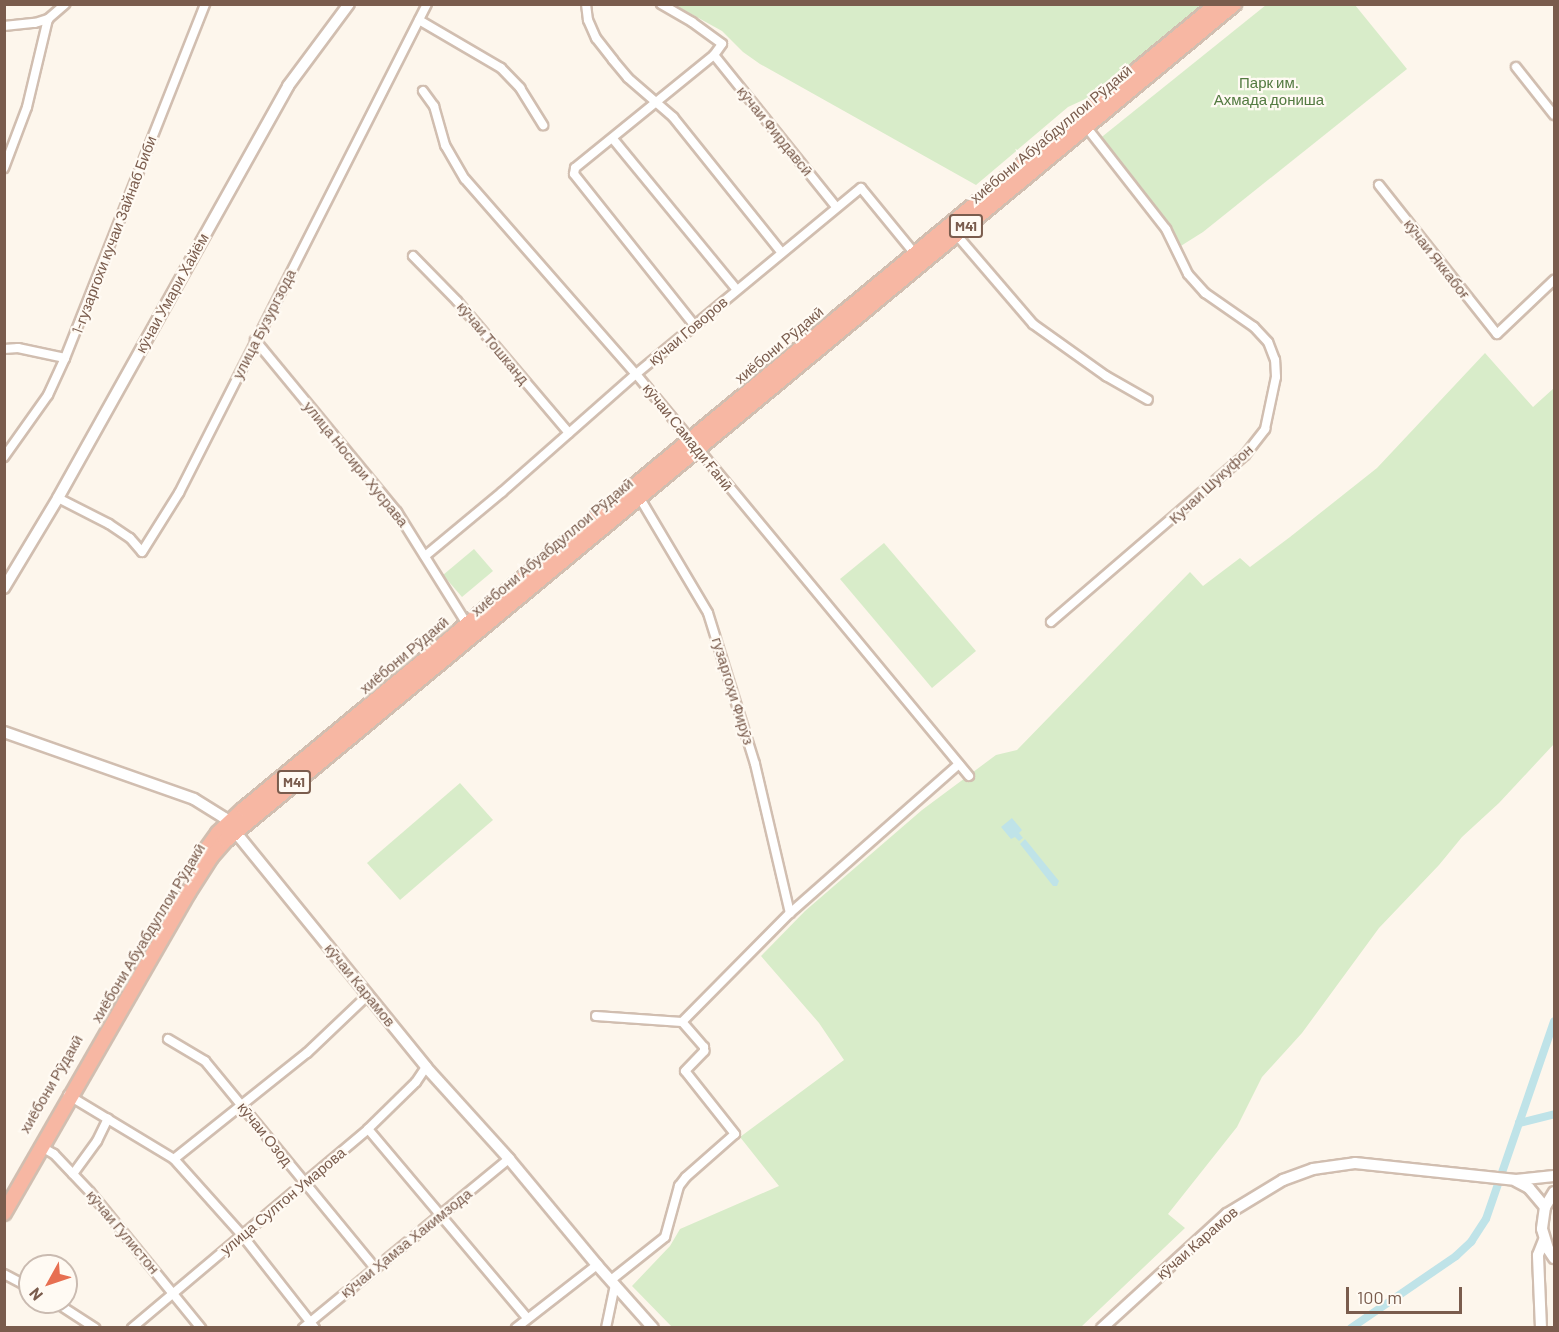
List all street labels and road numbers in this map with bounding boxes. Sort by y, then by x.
street label: хиёбони Абуабдуллои Рӯдакӣ [966,61,1136,207]
street label: кӯчаи Фирдавсӣ [733,83,817,179]
street label: 1-гузаргохи кучаи Зайнаб Биби [68,133,160,337]
road number: M41 [948,215,984,237]
street label: кӯчаи Яккабоғ [1400,215,1474,303]
street label: кӯчаи Умари Хайём [132,230,212,356]
street label: улица Бузургзода [229,266,299,382]
street label: кӯчаи Говоров [645,293,731,369]
street label: кӯчаи Тошканд [453,298,533,388]
street label: хиёбони Рӯдакӣ [731,303,827,387]
street label: кӯчаи Самади Ғанӣ [639,380,737,494]
street label: улица Носири Хусрава [300,398,412,530]
street label: Кучаи Шукуфон [1165,441,1257,527]
street label: хиёбони Абуабдуллои Рӯдакӣ [467,474,637,620]
street label: хиёбони Рӯдакӣ [356,613,452,697]
street label: гузаргоҳи Фирӯз [708,635,758,747]
road number: M41 [276,771,312,793]
street label: хиёбони Абуабдуллои Рӯдакӣ [87,840,209,1026]
street label: кӯчаи Карамов [321,940,399,1030]
street label: хиёбони Рӯдакӣ [16,1032,86,1136]
street label: кӯчаи Озод [234,1099,296,1169]
street label: улица Султон Умарова [217,1143,349,1259]
street label: кӯчаи Ҳамза Хакимзода [337,1185,475,1301]
street label: кӯчаи Гулистон [83,1186,163,1278]
street label: кӯчаи Карамов [1153,1203,1241,1283]

